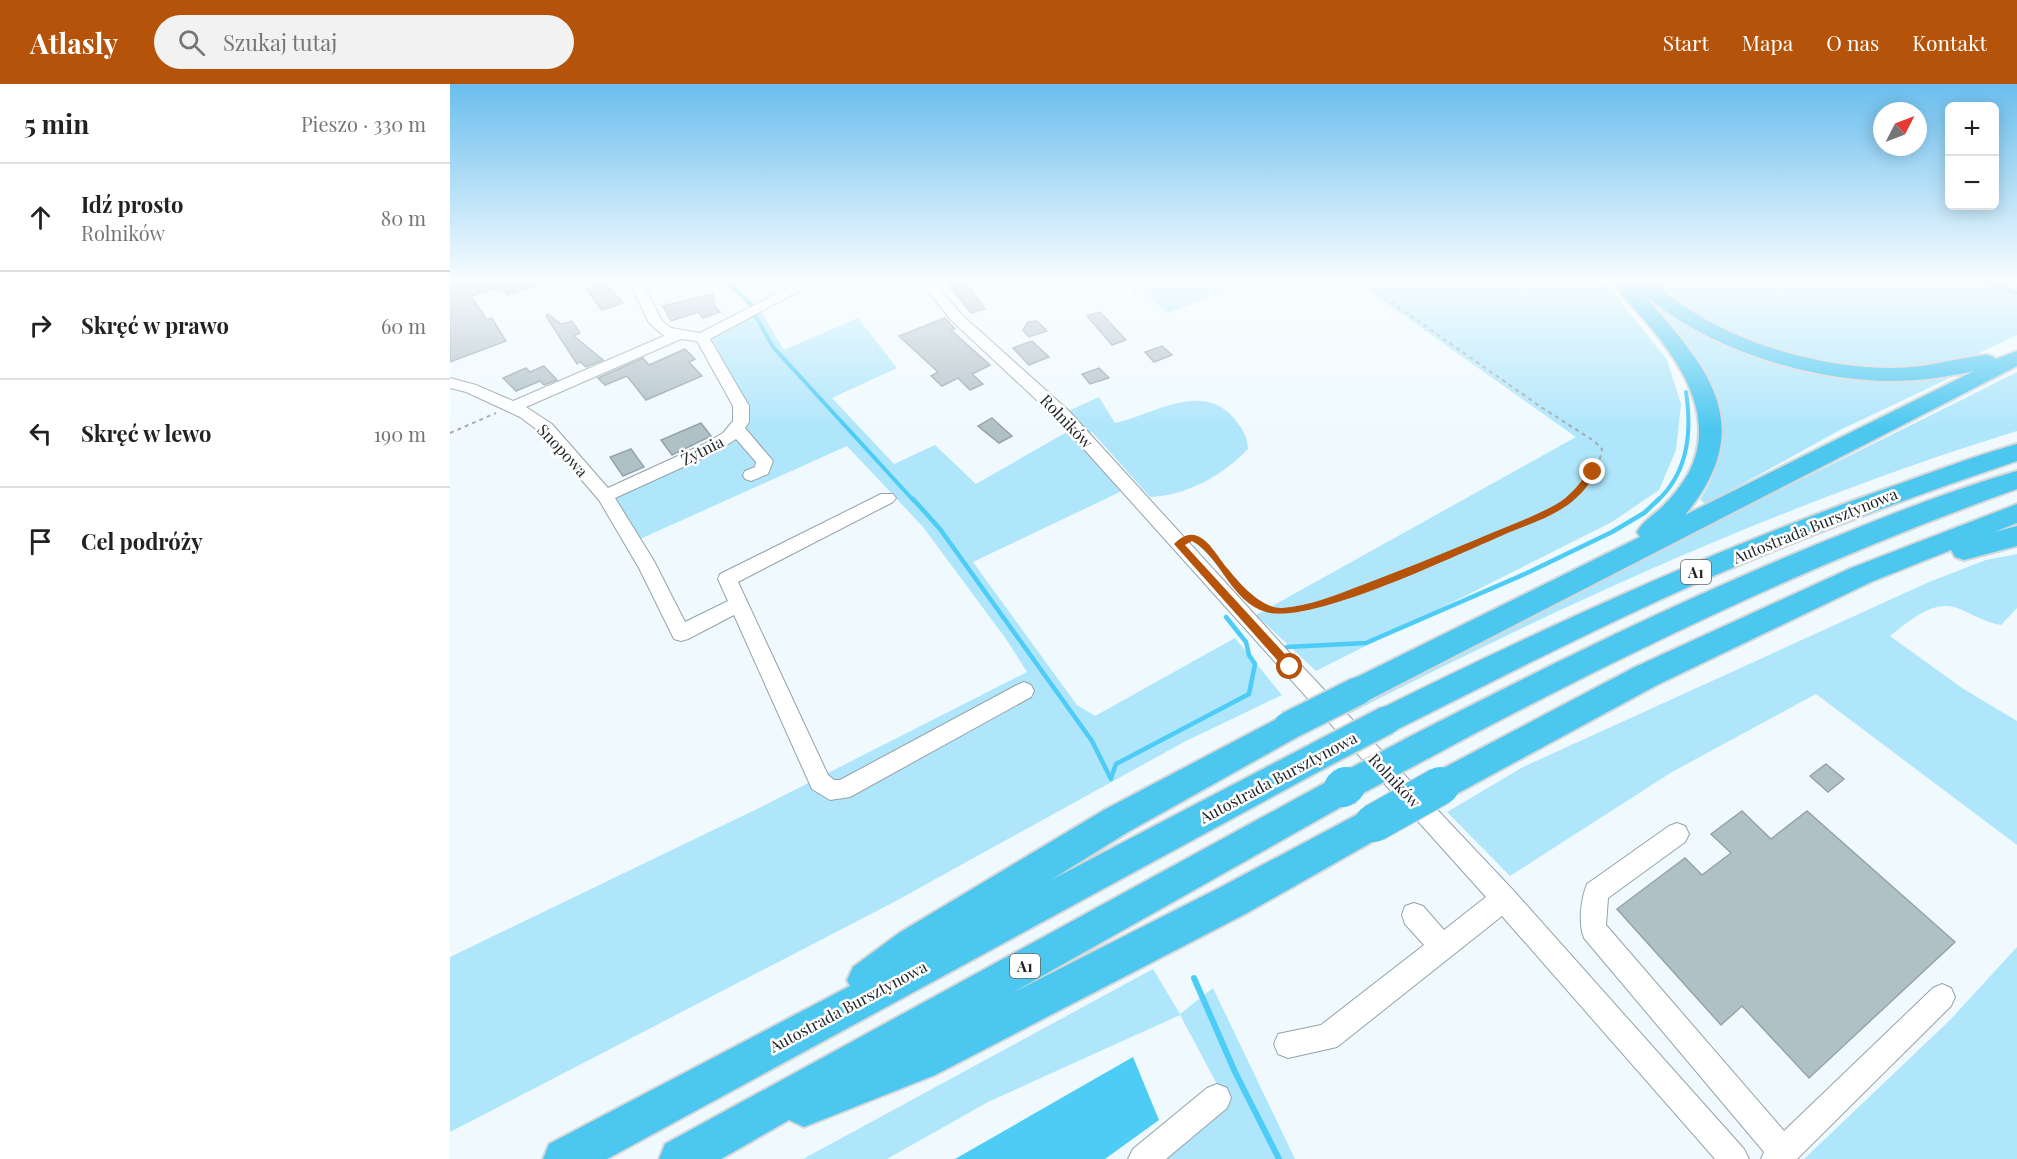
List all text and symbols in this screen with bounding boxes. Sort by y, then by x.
search box [154,15,574,69]
text: Atlasly [30,24,118,61]
icon: search [175,26,208,59]
text: Szukaj tutaj [223,27,337,57]
text: Start [1663,28,1709,56]
text: Mapa [1742,28,1793,56]
text: O nas [1826,28,1879,56]
text: Kontakt [1912,28,1987,56]
north arrow [1873,102,1927,156]
map controls [1945,102,1999,210]
button: + [1945,102,1999,156]
text: 5 min [24,106,89,141]
text: Pieszo · 330 m [301,110,426,137]
button: − [1945,156,1999,210]
text: Idź prosto [81,189,183,219]
icon: ahead [24,201,57,234]
text: 80 m [381,204,426,231]
text: Rolników [81,219,165,246]
icon: right [24,309,57,342]
text: Skręć w prawo [81,310,229,340]
text: 60 m [381,312,426,339]
street label: Rolników [1036,390,1098,453]
icon: left [24,417,57,450]
text: Skręć w lewo [81,418,212,448]
street label: Snopowa [533,419,593,481]
text: 190 m [374,420,426,447]
street label: Żytnia [677,430,727,470]
route end [1579,458,1605,484]
street label: Autostrada Bursztynowa [1729,482,1900,568]
icon: arrive [24,525,57,558]
text: Cel podróży [81,526,203,556]
road number: A1 [1681,560,1711,584]
route start [1276,653,1302,679]
street label: Autostrada Bursztynowa [1195,727,1360,828]
street label: Rolników [1364,748,1426,812]
road number: A1 [1010,954,1040,978]
street label: Autostrada Bursztynowa [765,956,930,1057]

